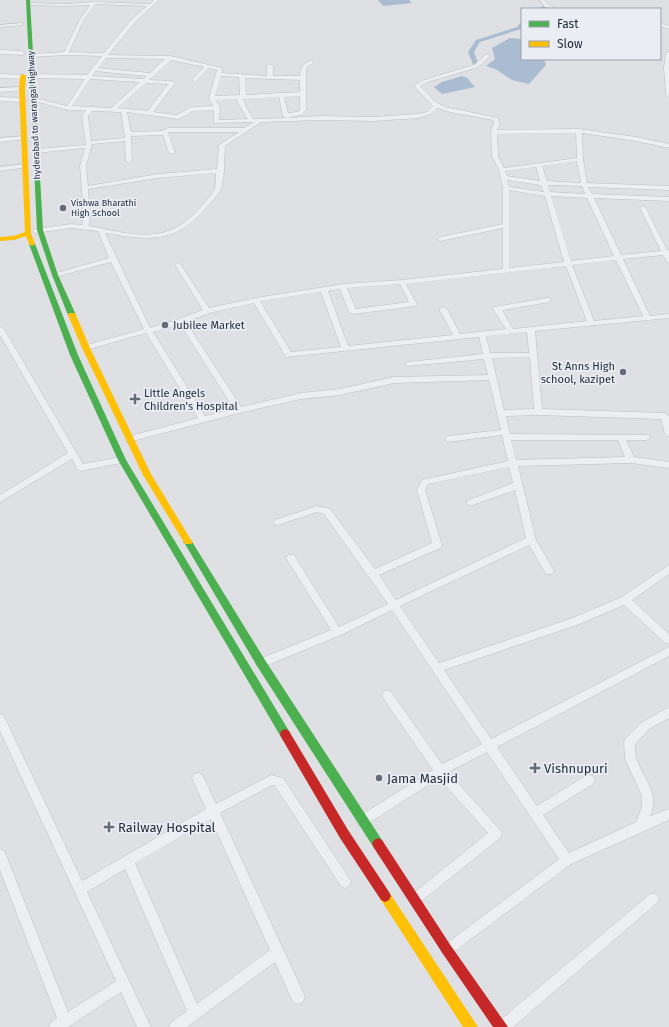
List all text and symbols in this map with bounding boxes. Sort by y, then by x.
legend [521,8,661,60]
text: Fast [557,17,579,31]
text: Slow [557,37,583,51]
street label: hyderabad to warangal highway [26,50,42,180]
place label: Vishwa Bharathi High School [71,198,136,218]
marker: Vishwa Bharathi High School [58,203,68,213]
place label: Jubilee Market [173,319,245,332]
marker: Jubilee Market [160,320,170,330]
place label: St Anns High school, kazipet [541,360,615,386]
marker: St Anns High school, kazipet [618,367,628,377]
place label: Little Angels Children's Hospital [144,387,238,413]
marker: Little Angels Children's Hospital [129,393,141,405]
place label: Vishnupuri [544,761,608,776]
marker: Vishnupuri [529,762,541,774]
place label: Jama Masjid [387,771,458,786]
marker: Jama Masjid [374,773,384,783]
place label: Railway Hospital [118,820,216,835]
marker: Railway Hospital [103,821,115,833]

